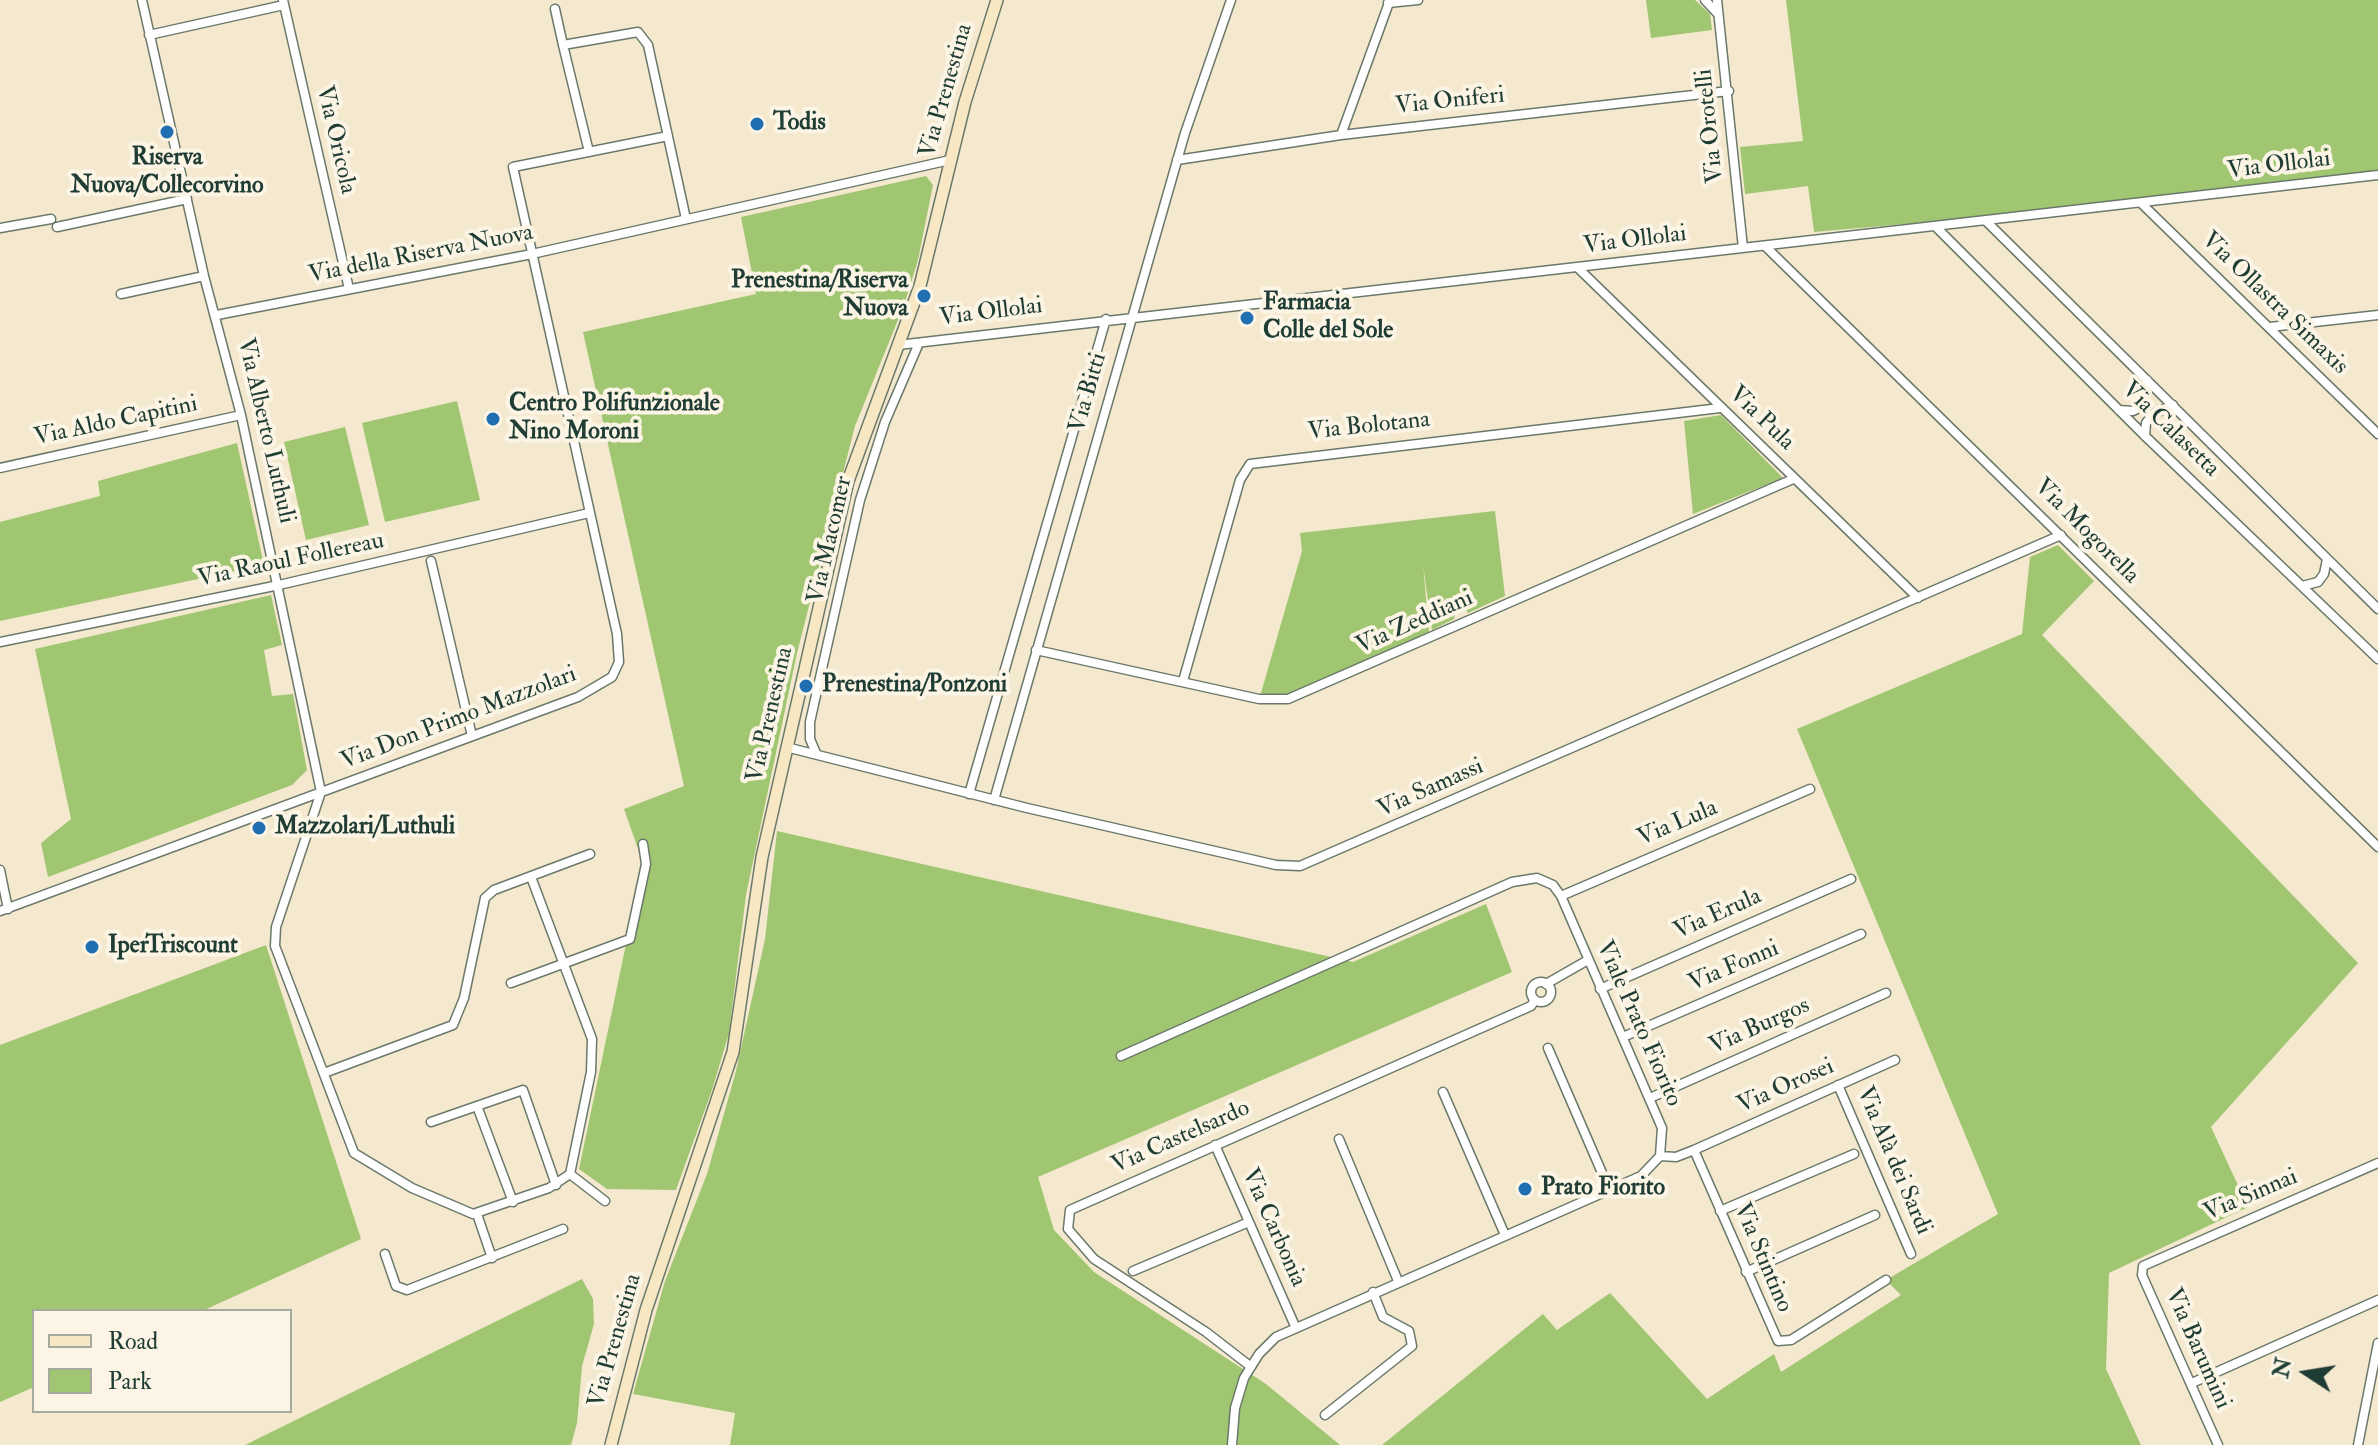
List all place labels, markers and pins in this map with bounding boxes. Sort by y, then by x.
place label: Todis [773,110,826,138]
marker: Todis [748,115,766,133]
marker: Riserva Nuova/Collecorvino [158,123,176,141]
place label: Riserva Nuova/Collecorvino [70,145,264,201]
place label: Prenestina/Riserva Nuova [731,268,908,324]
marker: Prenestina/Riserva Nuova [915,287,933,305]
place label: Farmacia Colle del Sole [1263,290,1393,346]
marker: Farmacia Colle del Sole [1238,309,1256,327]
place label: Centro Polifunzionale Nino Moroni [509,391,720,447]
marker: Centro Polifunzionale Nino Moroni [484,410,502,428]
place label: Prenestina/Ponzoni [822,672,1007,700]
marker: Prenestina/Ponzoni [797,677,815,695]
place label: Mazzolari/Luthuli [275,814,455,842]
marker: Mazzolari/Luthuli [250,819,268,837]
place label: IperTriscount [108,933,238,961]
marker: IperTriscount [83,938,101,956]
place label: Prato Fiorito [1541,1175,1665,1203]
marker: Prato Fiorito [1516,1180,1534,1198]

